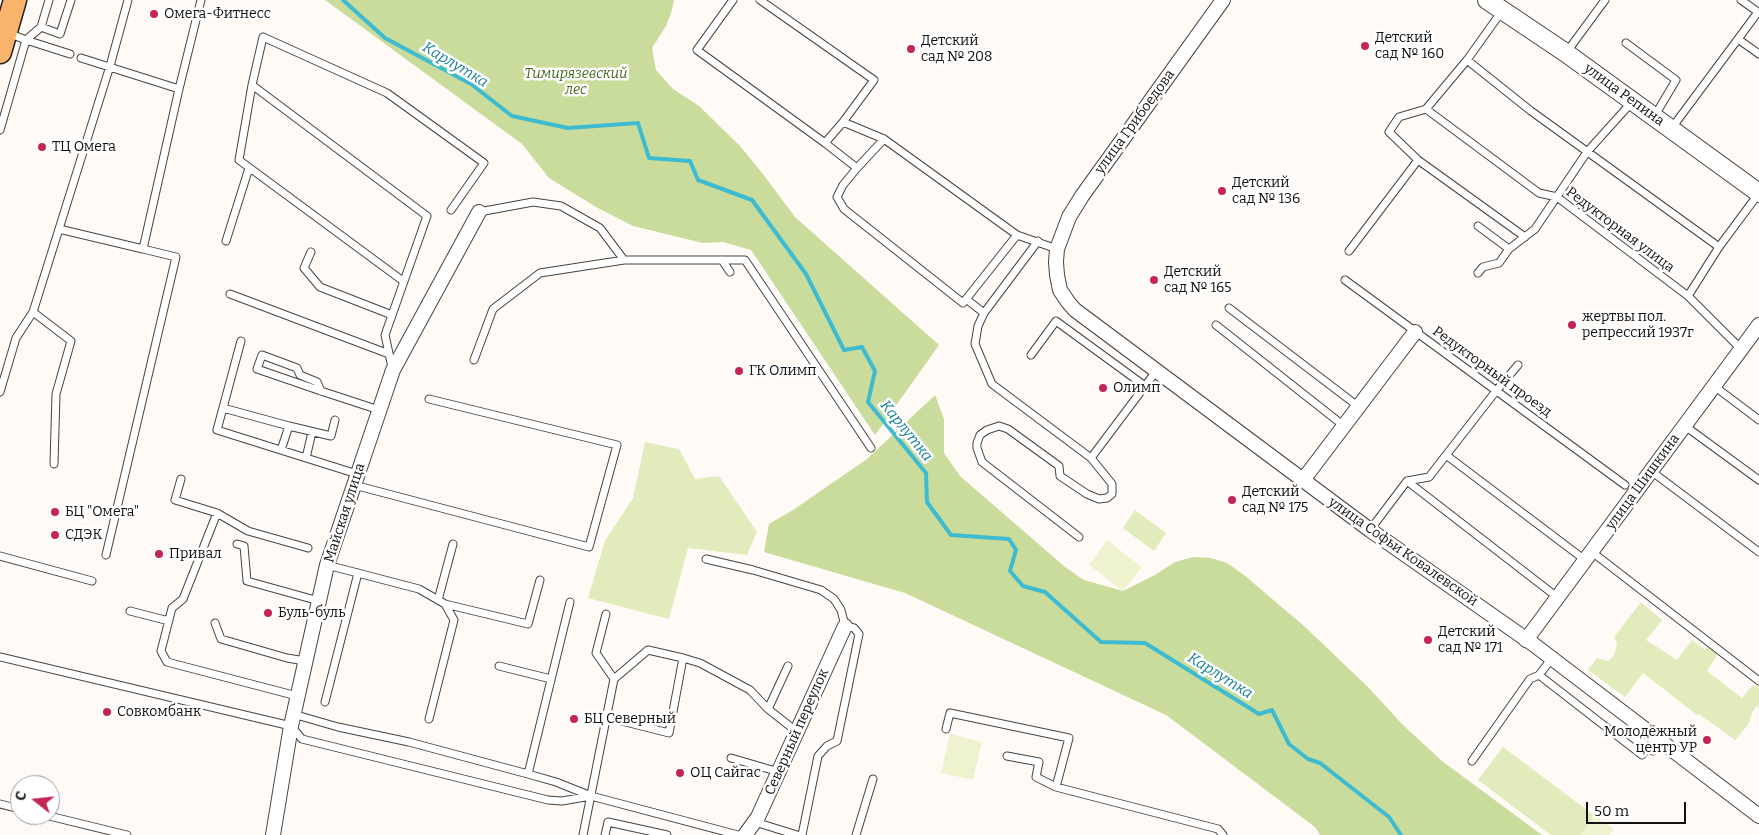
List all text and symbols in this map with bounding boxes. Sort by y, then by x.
place label: Омега-Фитнесс [164,6,271,22]
marker: Омега-Фитнесс [148,8,160,20]
place label: Детский сад № 160 [1375,30,1444,62]
place label: Детский сад № 208 [921,33,992,65]
water label: Карлутка [419,38,491,92]
marker: Детский сад № 160 [1359,40,1371,52]
marker: Детский сад № 208 [905,43,917,55]
street label: улица Репина [1581,60,1667,130]
park label: Тимирязевский лес [525,66,627,98]
street label: улица Грибоедова [1092,67,1178,177]
place label: ТЦ Омега [52,139,116,155]
marker: ТЦ Омега [36,141,48,153]
place label: Детский сад № 136 [1232,175,1300,208]
street label: Редукторная улица [1563,184,1677,276]
marker: Детский сад № 136 [1216,185,1228,197]
place label: Детский сад № 165 [1164,264,1232,296]
marker: Детский сад № 165 [1148,274,1160,286]
place label: жертвы пол. репрессий 1937г [1582,309,1694,342]
marker: жертвы пол. репрессий 1937г [1566,319,1578,331]
street label: Редукторный проезд [1429,323,1555,421]
place label: ГК Олимп [749,363,817,379]
marker: ГК Олимп [733,365,745,377]
place label: Олимп [1113,380,1160,396]
marker: Олимп [1097,382,1109,394]
water label: Карлутка [876,397,936,465]
street label: улица Шишкина [1603,431,1683,533]
street label: Майская улица [321,461,369,565]
place label: Детский сад № 175 [1242,484,1308,516]
marker: Детский сад № 175 [1226,494,1238,506]
street label: улица Софьи Ковалевской [1325,494,1481,610]
place label: БЦ "Омега" [65,504,139,520]
marker: БЦ "Омега" [49,506,61,518]
place label: СДЭК [65,527,102,543]
marker: СДЭК [49,529,61,541]
place label: Привал [169,546,222,562]
marker: Привал [153,548,165,560]
place label: Буль-буль [278,605,345,621]
marker: Буль-буль [262,607,274,619]
place label: Детский сад № 171 [1438,624,1503,656]
marker: Детский сад № 171 [1422,634,1434,646]
water label: Карлутка [1184,649,1256,703]
street label: Северный переулок [762,666,832,798]
place label: Совкомбанк [117,704,201,720]
marker: Совкомбанк [101,706,113,718]
place label: БЦ Северный [584,711,676,727]
marker: БЦ Северный [568,713,580,725]
place label: Молодёжный центр УР [1604,724,1697,756]
marker: Молодёжный центр УР [1701,734,1713,746]
place label: ОЦ Сайгас [690,765,761,781]
marker: ОЦ Сайгас [674,767,686,779]
north arrow [10,775,60,825]
text: С [12,789,30,803]
scale bar [1589,792,1689,824]
text: 50 m [1594,802,1629,820]

